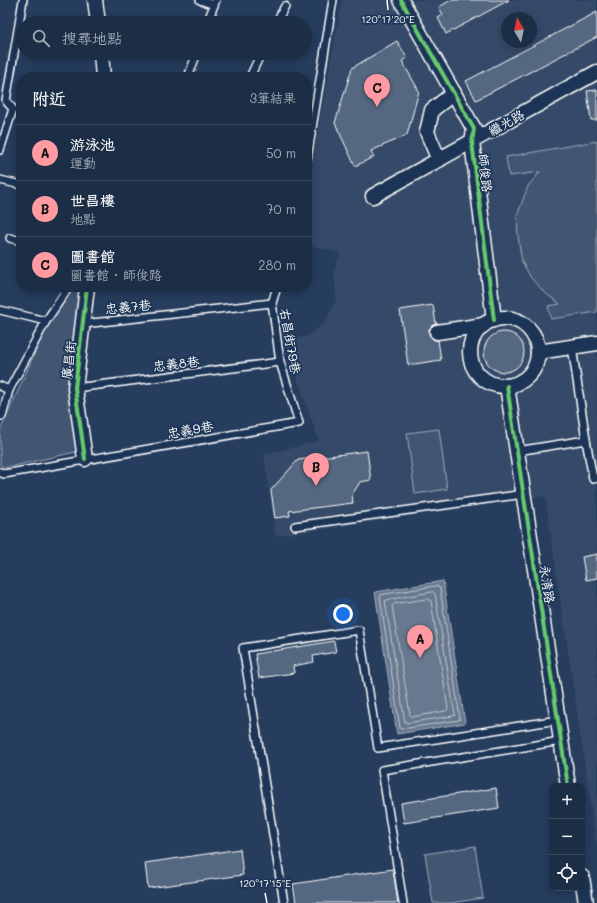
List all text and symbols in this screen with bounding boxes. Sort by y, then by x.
text: 120°17'20"E [361,12,415,26]
north arrow [501,12,537,48]
search box [16,16,312,60]
icon: search [30,27,52,49]
text: 搜尋地點 [62,28,122,48]
pin: C [364,74,390,107]
text: 附近 [32,87,66,109]
text: 3筆結果 [249,89,296,106]
street label: 繼光路 [485,105,527,139]
text: 游泳池 [70,134,115,154]
text: A [40,144,50,161]
text: 50 m [266,144,296,161]
street label: 師俊路 [475,153,497,193]
text: 運動 [70,154,96,171]
text: 世昌樓 [70,190,115,210]
text: B [41,200,49,217]
text: 70 m [266,200,296,217]
text: 地點 [70,210,96,227]
text: 圖書館 [70,246,115,266]
text: C [40,256,50,273]
text: 280 m [258,256,296,273]
text: 圖書館 · 師俊路 [70,266,162,283]
street label: 忠義7巷 [104,295,152,317]
street label: 右昌街79巷 [277,307,305,375]
street label: 廣昌街 [57,340,79,380]
street label: 忠義8巷 [152,352,200,374]
street label: 忠義9巷 [166,417,214,441]
pin: B [303,453,329,486]
street label: 永清路 [537,563,559,605]
your location [333,604,353,624]
pin: A [407,625,433,658]
map controls [549,783,585,891]
button: + [549,783,585,819]
button: − [549,819,585,855]
button: locate [549,855,585,891]
text: 120°17'15"E [239,876,291,890]

